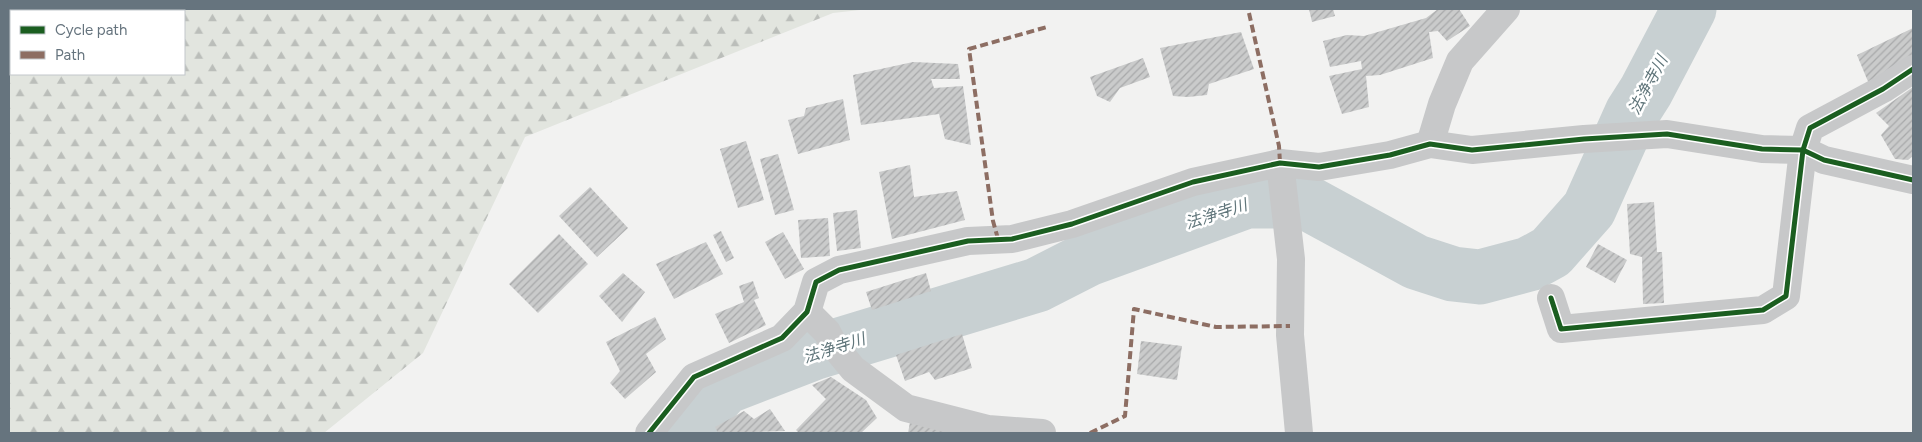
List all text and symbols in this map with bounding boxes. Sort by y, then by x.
legend [10,10,185,75]
text: Cycle path [55,21,127,39]
text: Path [55,46,85,64]
water label: 法浄寺川 [1625,51,1672,118]
water label: 法浄寺川 [1183,194,1251,233]
water label: 法浄寺川 [801,328,869,367]

